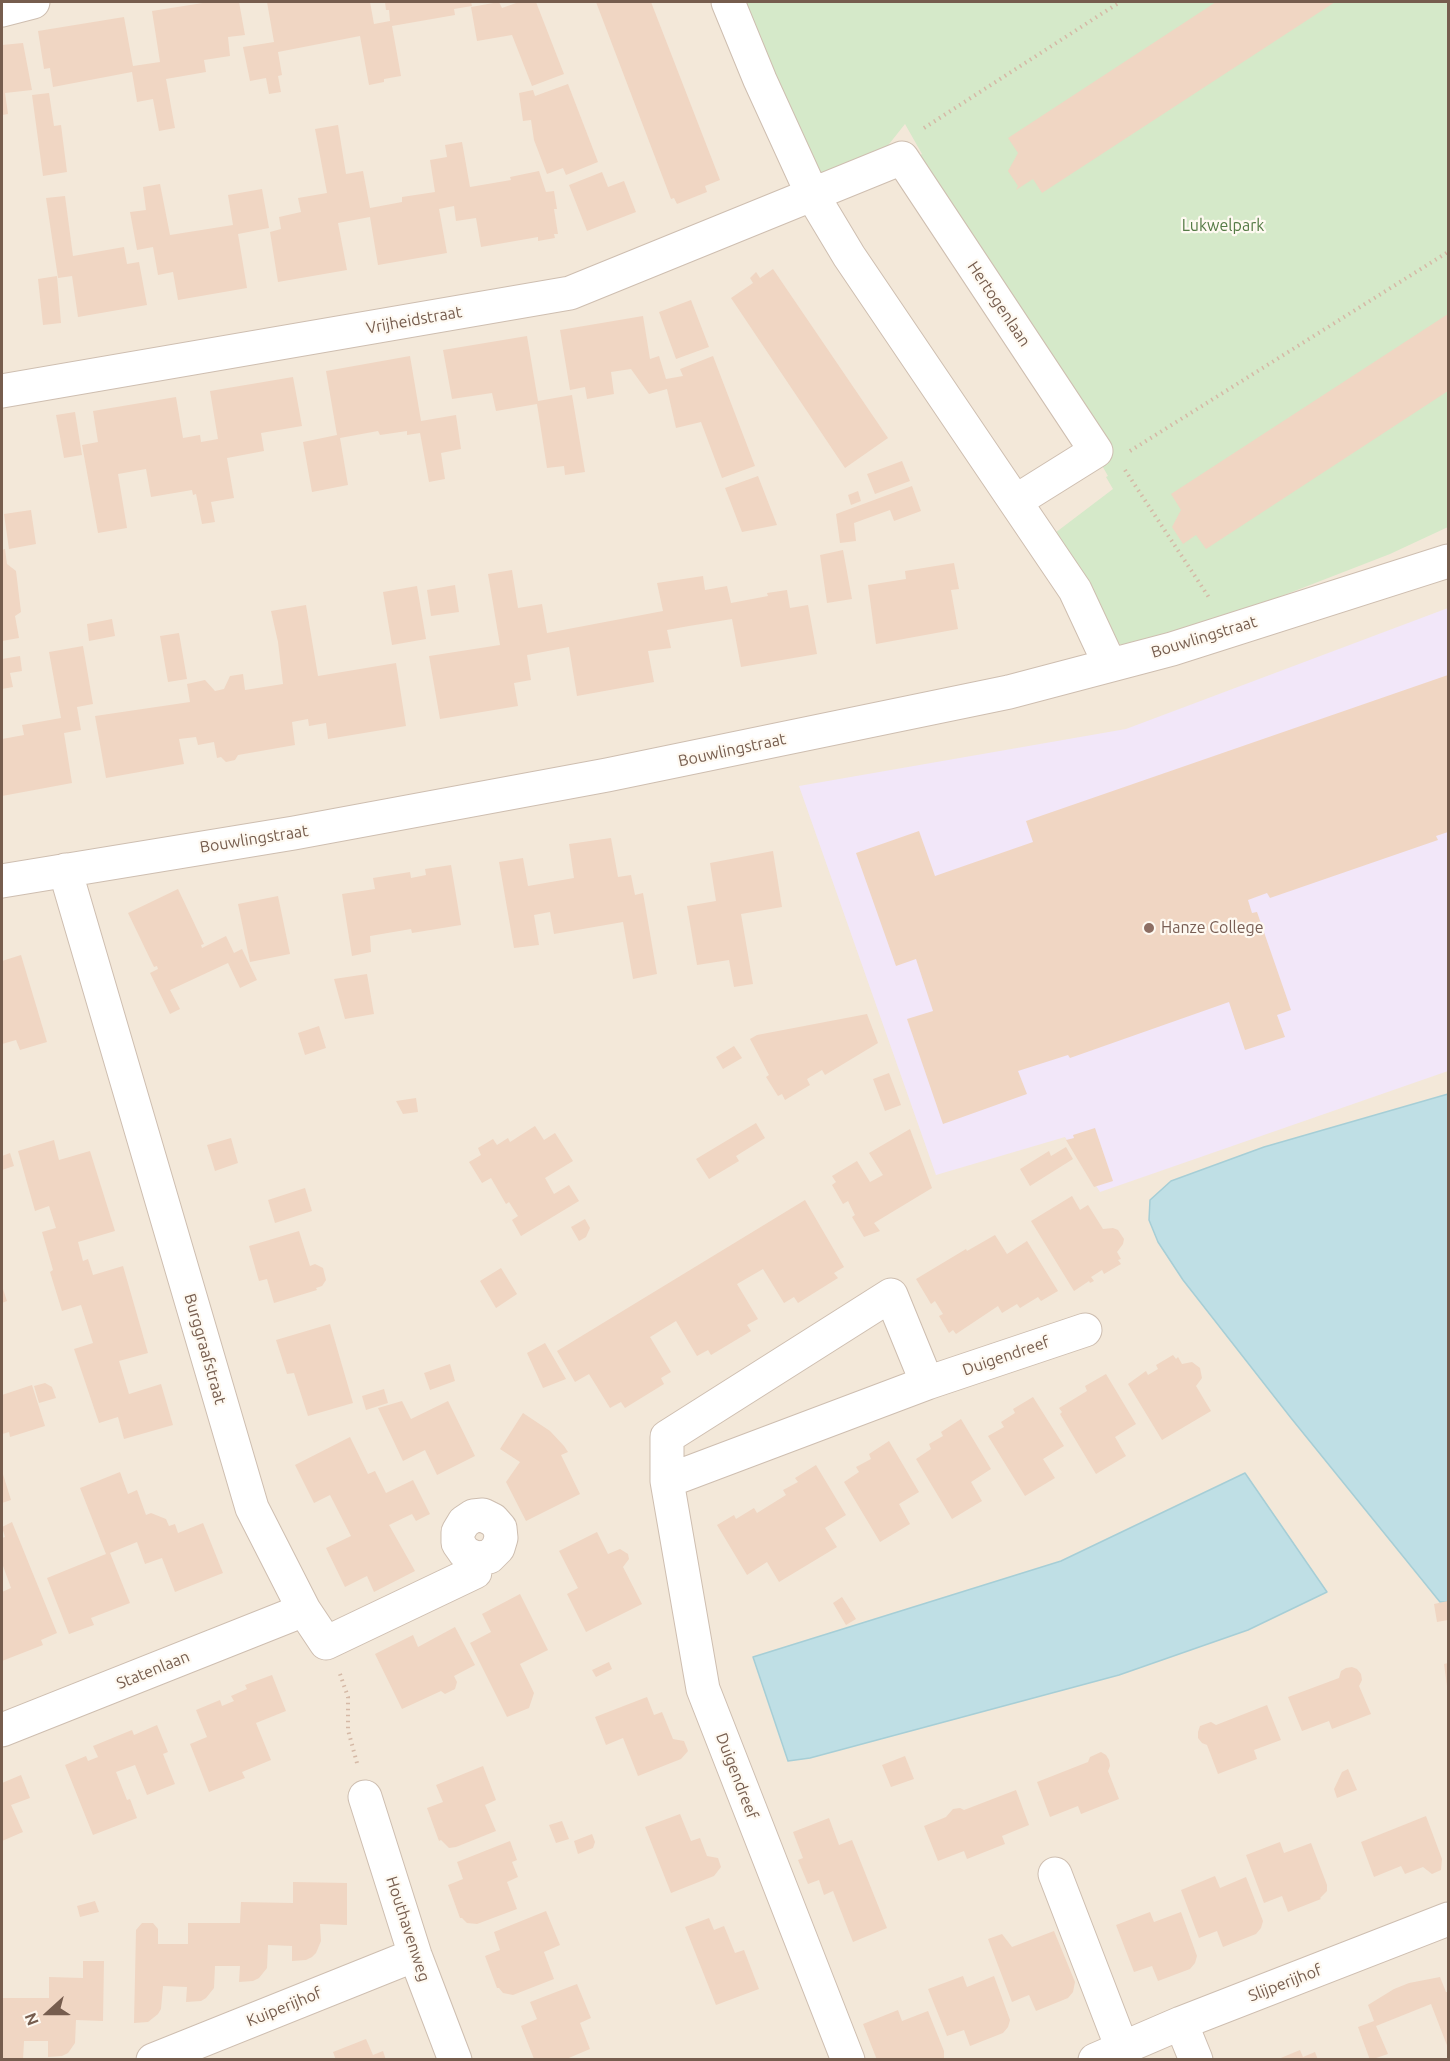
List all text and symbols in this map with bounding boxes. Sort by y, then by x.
park label: Lukwelpark [1182,216,1264,236]
street label: Hertogenlaan [963,258,1035,350]
street label: Vrijheidstraat [365,302,463,338]
street label: Bouwlingstraat [1149,612,1259,662]
street label: Bouwlingstraat [676,729,788,771]
street label: Bouwlingstraat [198,821,310,857]
place label: Hanze College [1161,918,1264,938]
marker: Hanze College [1142,921,1156,935]
street label: Burggraafstraat [180,1291,230,1407]
street label: Duigendreef [960,1332,1052,1380]
street label: Statenlaan [114,1647,192,1693]
street label: Duigendreef [712,1730,762,1822]
street label: Houthavenweg [382,1874,434,1984]
street label: Slijperijhof [1246,1960,1324,2006]
north arrow [18,1983,78,2043]
street label: Kuiperijhof [244,1983,324,2031]
text: N [21,2011,42,2028]

